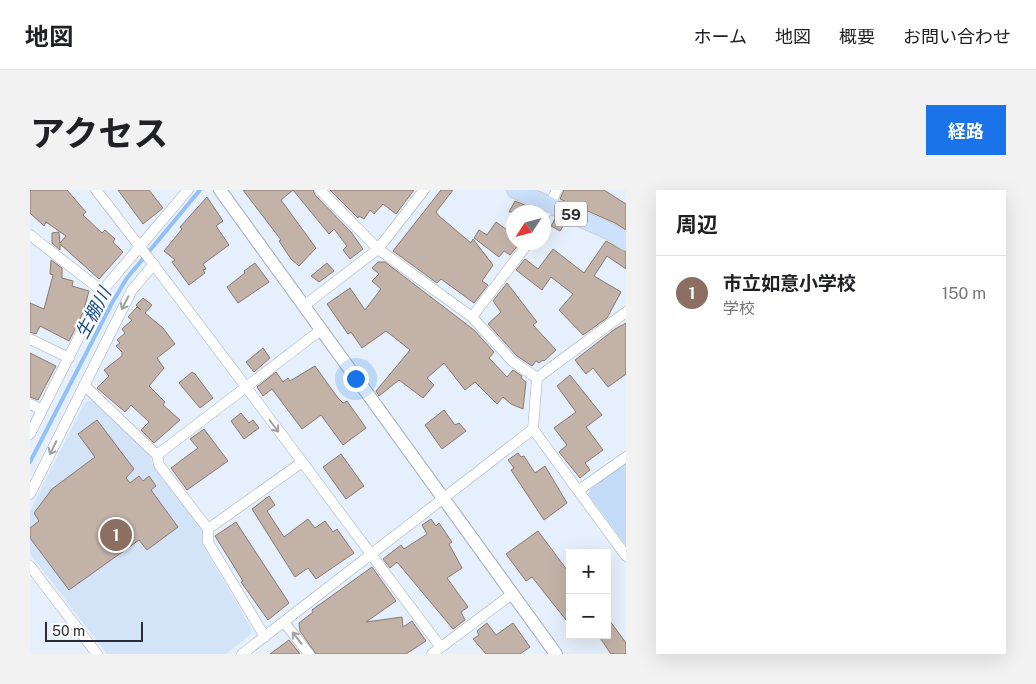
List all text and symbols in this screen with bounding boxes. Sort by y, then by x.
text: 地図 [25,22,73,50]
text: ホーム [694,26,747,47]
text: 地図 [775,26,811,47]
text: 概要 [839,26,875,47]
text: お問い合わせ [903,26,1011,47]
button: 経路 [926,105,1006,155]
text: アクセス [30,113,168,154]
road number: 59 [555,202,587,226]
north arrow [506,205,551,250]
text: 周辺 [676,212,718,237]
text: 市立如意小学校 [723,272,856,294]
water label: 生棚川 [71,282,116,342]
text: 1 [689,284,695,303]
text: 150 m [942,284,986,303]
one-way arrow [120,295,129,310]
text: 学校 [723,299,755,318]
your location [343,366,369,392]
one-way arrow [269,419,279,433]
one-way arrow [47,440,57,455]
pin: 1 [100,516,132,554]
map controls [566,549,611,639]
button: + [566,549,611,594]
button: − [566,594,611,639]
scale bar [45,619,142,642]
text: 50 m [52,623,85,639]
one-way arrow [291,632,302,645]

